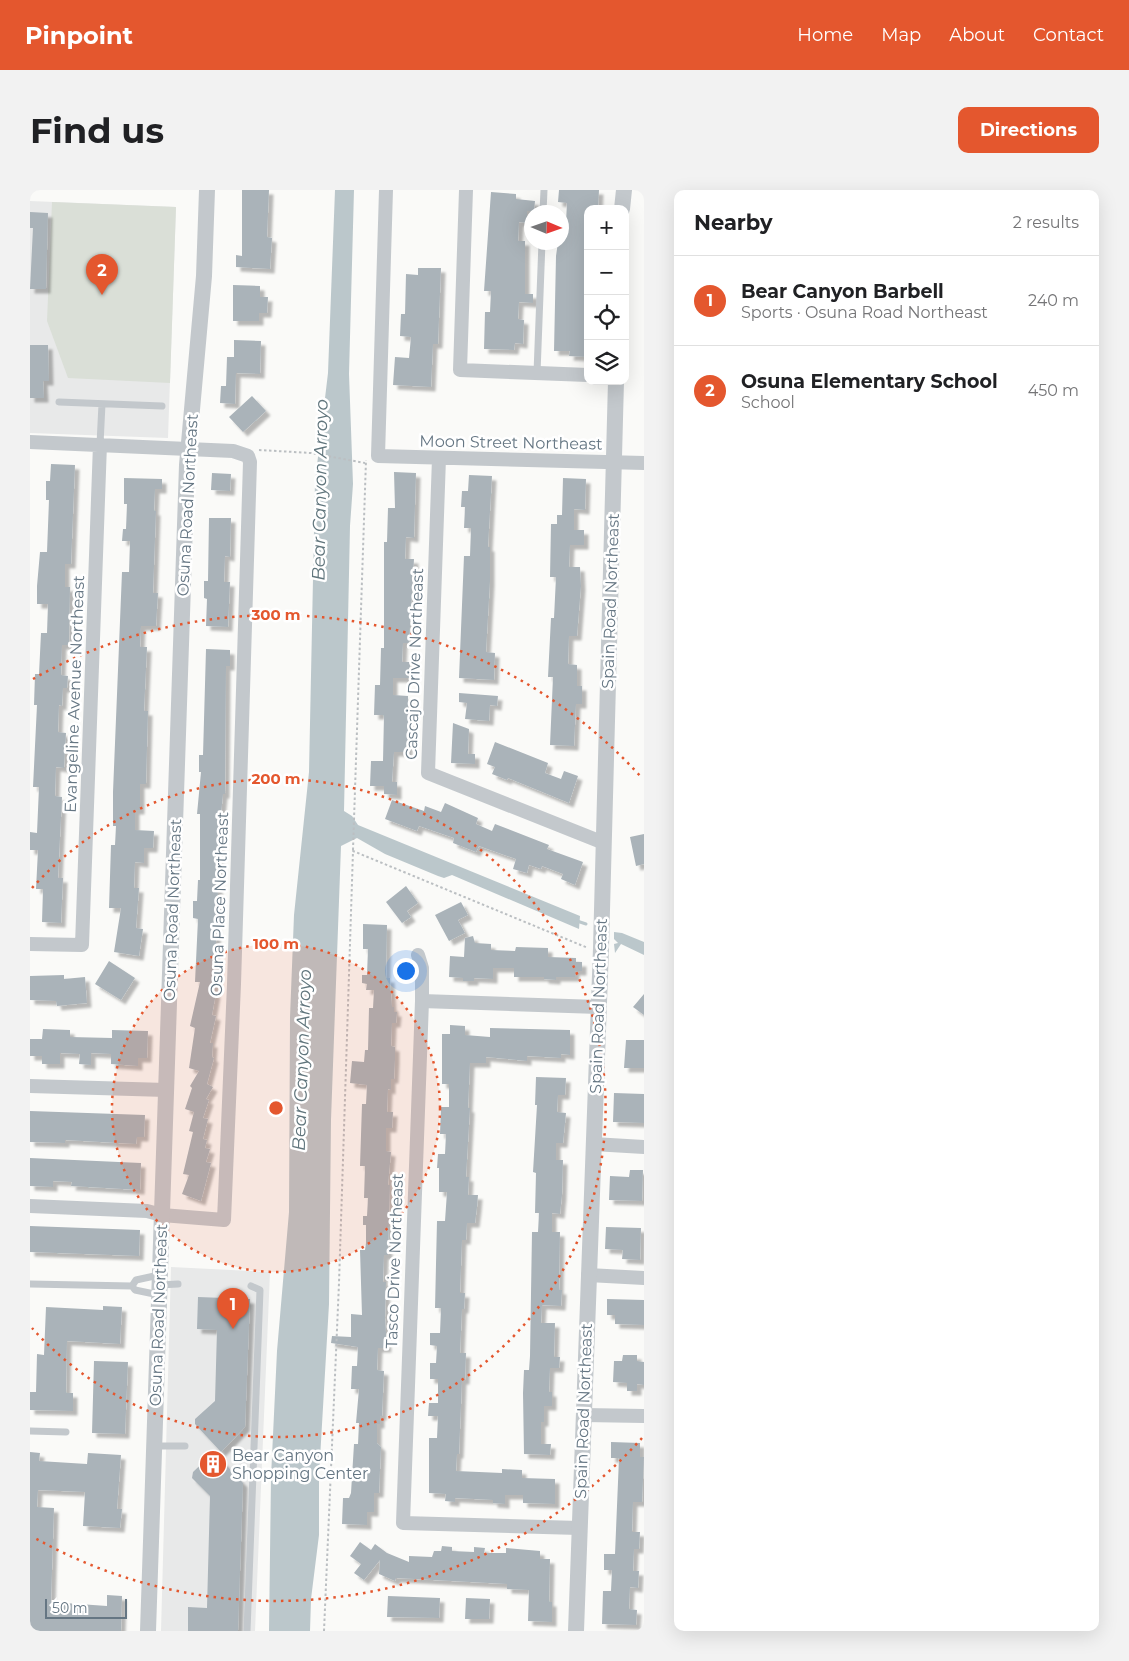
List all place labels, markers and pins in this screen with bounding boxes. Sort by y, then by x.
pin: 2 [86,254,118,295]
centre of rings [267,1099,285,1117]
pin: 1 [217,1288,249,1329]
place label: Bear Canyon Shopping Center [232,1446,368,1483]
building icon: Bear Canyon Shopping Center [198,1449,228,1479]

